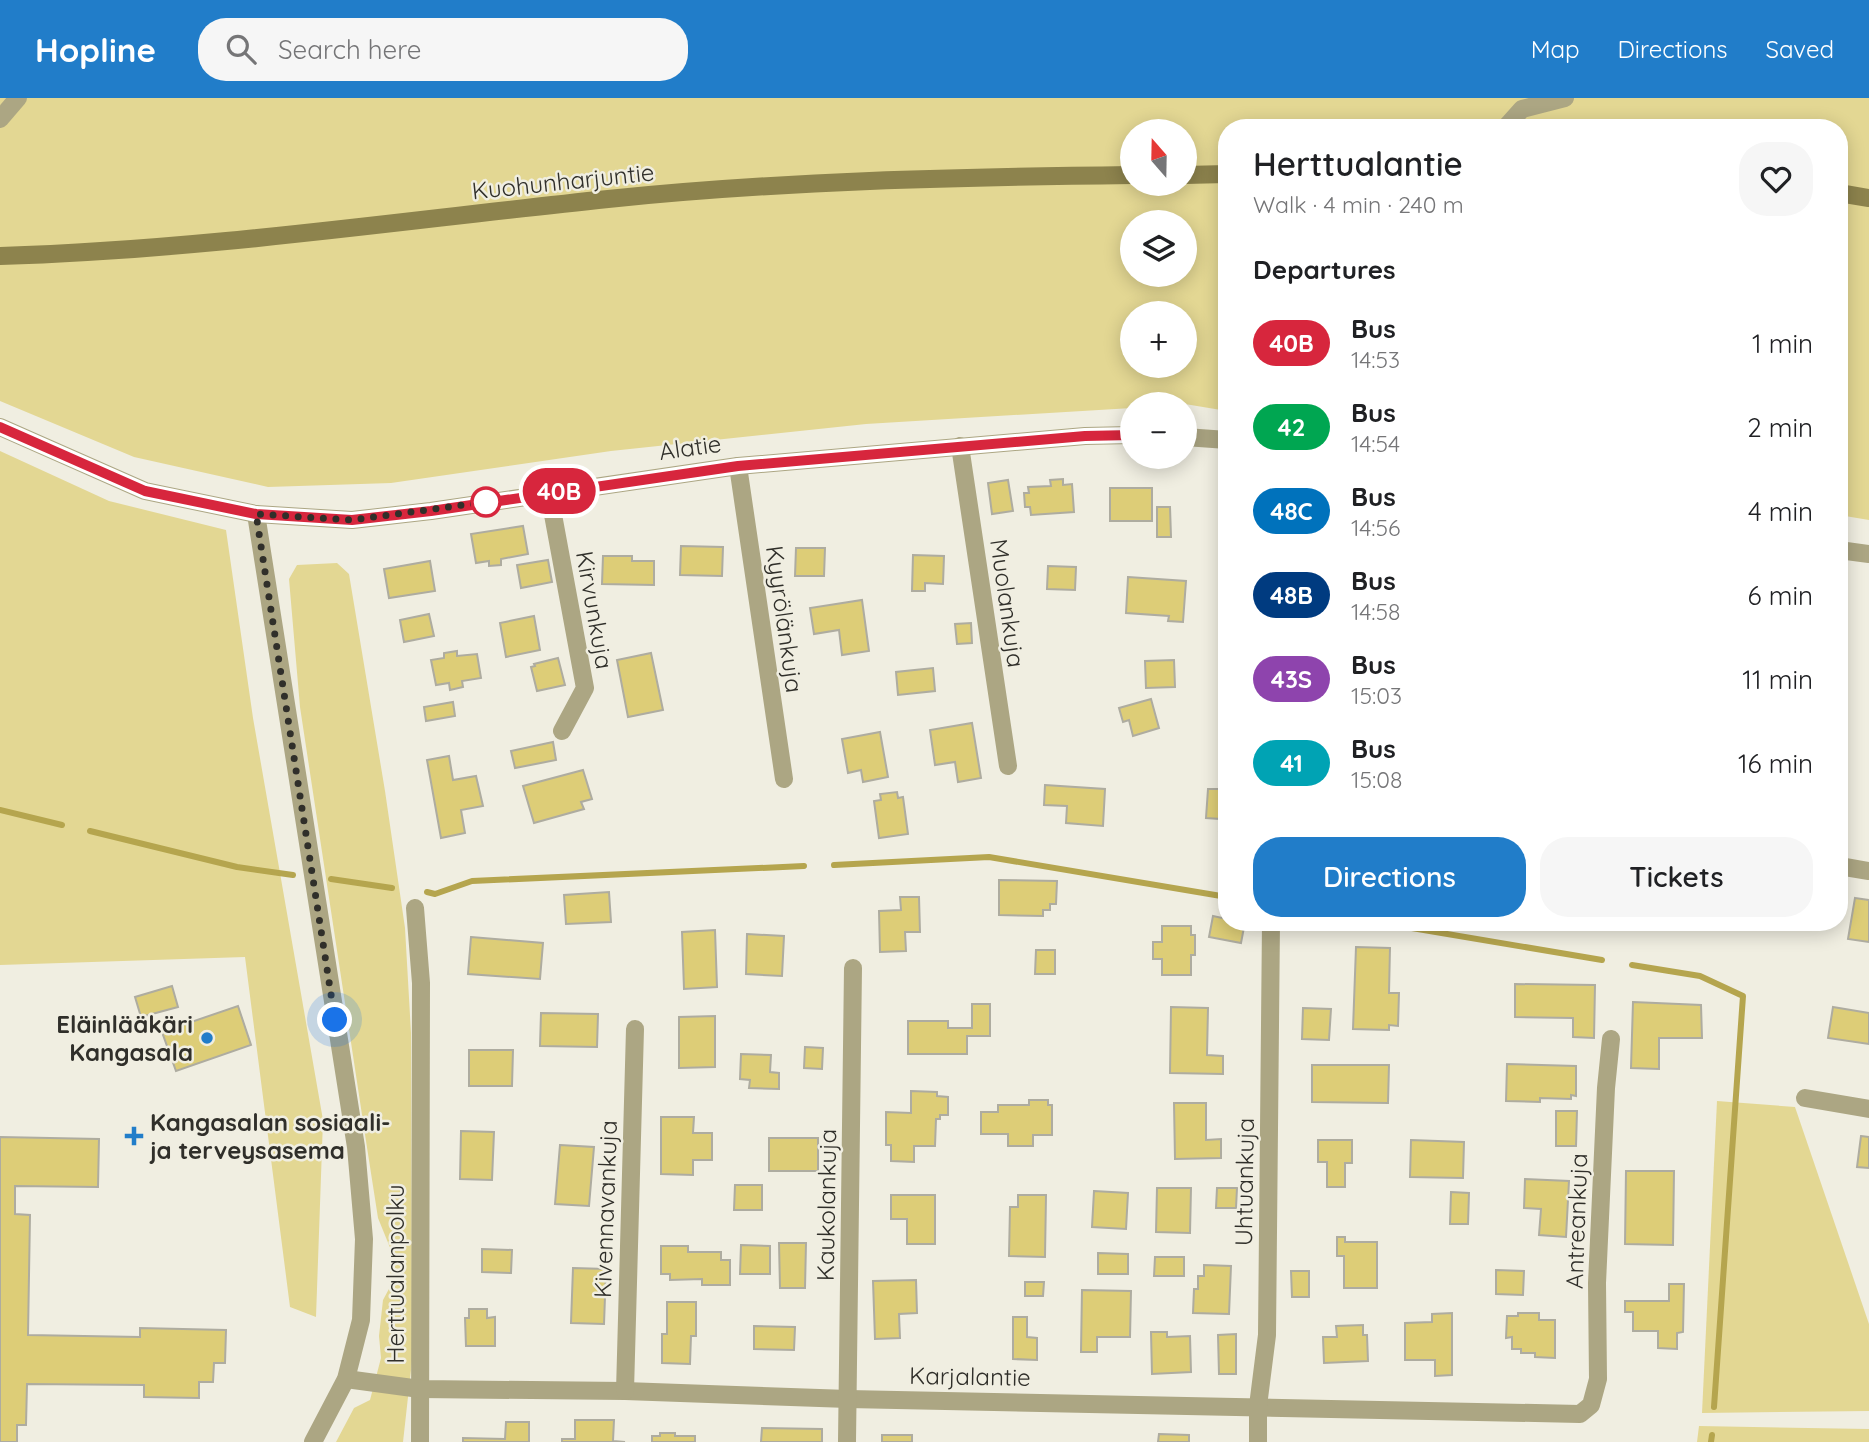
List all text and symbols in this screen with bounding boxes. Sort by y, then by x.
search box [198,18,688,81]
text: Hopline [35,29,156,70]
icon: search [222,30,260,68]
text: Search here [278,33,421,66]
text: Map [1531,34,1580,64]
text: Directions [1618,34,1728,64]
text: Saved [1766,34,1834,64]
north arrow [1120,119,1197,196]
map controls [1120,119,1197,469]
button: heart [1739,142,1813,216]
text: Herttualantie [1253,143,1463,184]
street label: Kuohunharjuntie [470,157,656,205]
text: Walk · 4 min · 240 m [1253,190,1464,219]
button: layers [1120,210,1197,287]
text: Departures [1253,253,1396,286]
button: + [1120,301,1197,378]
text: Bus [1351,312,1396,345]
text: 1 min [1752,327,1813,360]
text: 40B [1269,328,1314,358]
text: 14:53 [1351,345,1400,374]
button: − [1120,392,1197,469]
text: Bus [1351,396,1396,429]
text: 2 min [1747,411,1813,444]
text: 42 [1278,412,1305,442]
street label: Alatie [657,428,723,466]
text: 14:54 [1351,429,1400,458]
line badge: 40B [519,468,599,514]
text: 40B [537,476,581,506]
text: Bus [1351,480,1396,513]
unlabelled marker [471,487,501,517]
text: 4 min [1748,495,1813,528]
text: 48C [1270,496,1313,526]
text: 14:56 [1351,513,1401,542]
street label: Muolankuja [984,537,1032,669]
street label: Kyyrölänkuja [760,544,810,694]
street label: Kirvunkuja [570,549,620,671]
text: Bus [1351,564,1396,597]
text: 6 min [1748,579,1813,612]
text: 48B [1270,580,1313,610]
text: 14:58 [1351,597,1401,626]
text: Bus [1351,648,1396,681]
text: 11 min [1742,663,1813,696]
text: 43S [1271,664,1312,694]
text: 15:03 [1351,681,1402,710]
text: Bus [1351,732,1396,765]
text: 16 min [1738,747,1813,780]
text: 41 [1280,748,1303,778]
text: 15:08 [1351,765,1402,794]
button: Directions [1253,837,1526,917]
button: Tickets [1540,837,1813,917]
your location [317,1002,352,1037]
place label: Eläinlääkäri Kangasala [56,1009,193,1067]
marker: Eläinlääkäri Kangasala [199,1030,215,1046]
place label: Kangasalan sosiaali- ja terveysasema [149,1107,391,1165]
street label: Uhtuankuja [1228,1118,1260,1246]
street label: Kivennavankuja [587,1120,623,1298]
marker: Kangasalan sosiaali- ja terveysasema [124,1126,144,1146]
street label: Kaukolankuja [810,1129,842,1281]
street label: Antreankuja [1559,1153,1593,1289]
street label: Herttualanpolku [380,1184,410,1364]
street label: Karjalantie [909,1360,1031,1392]

